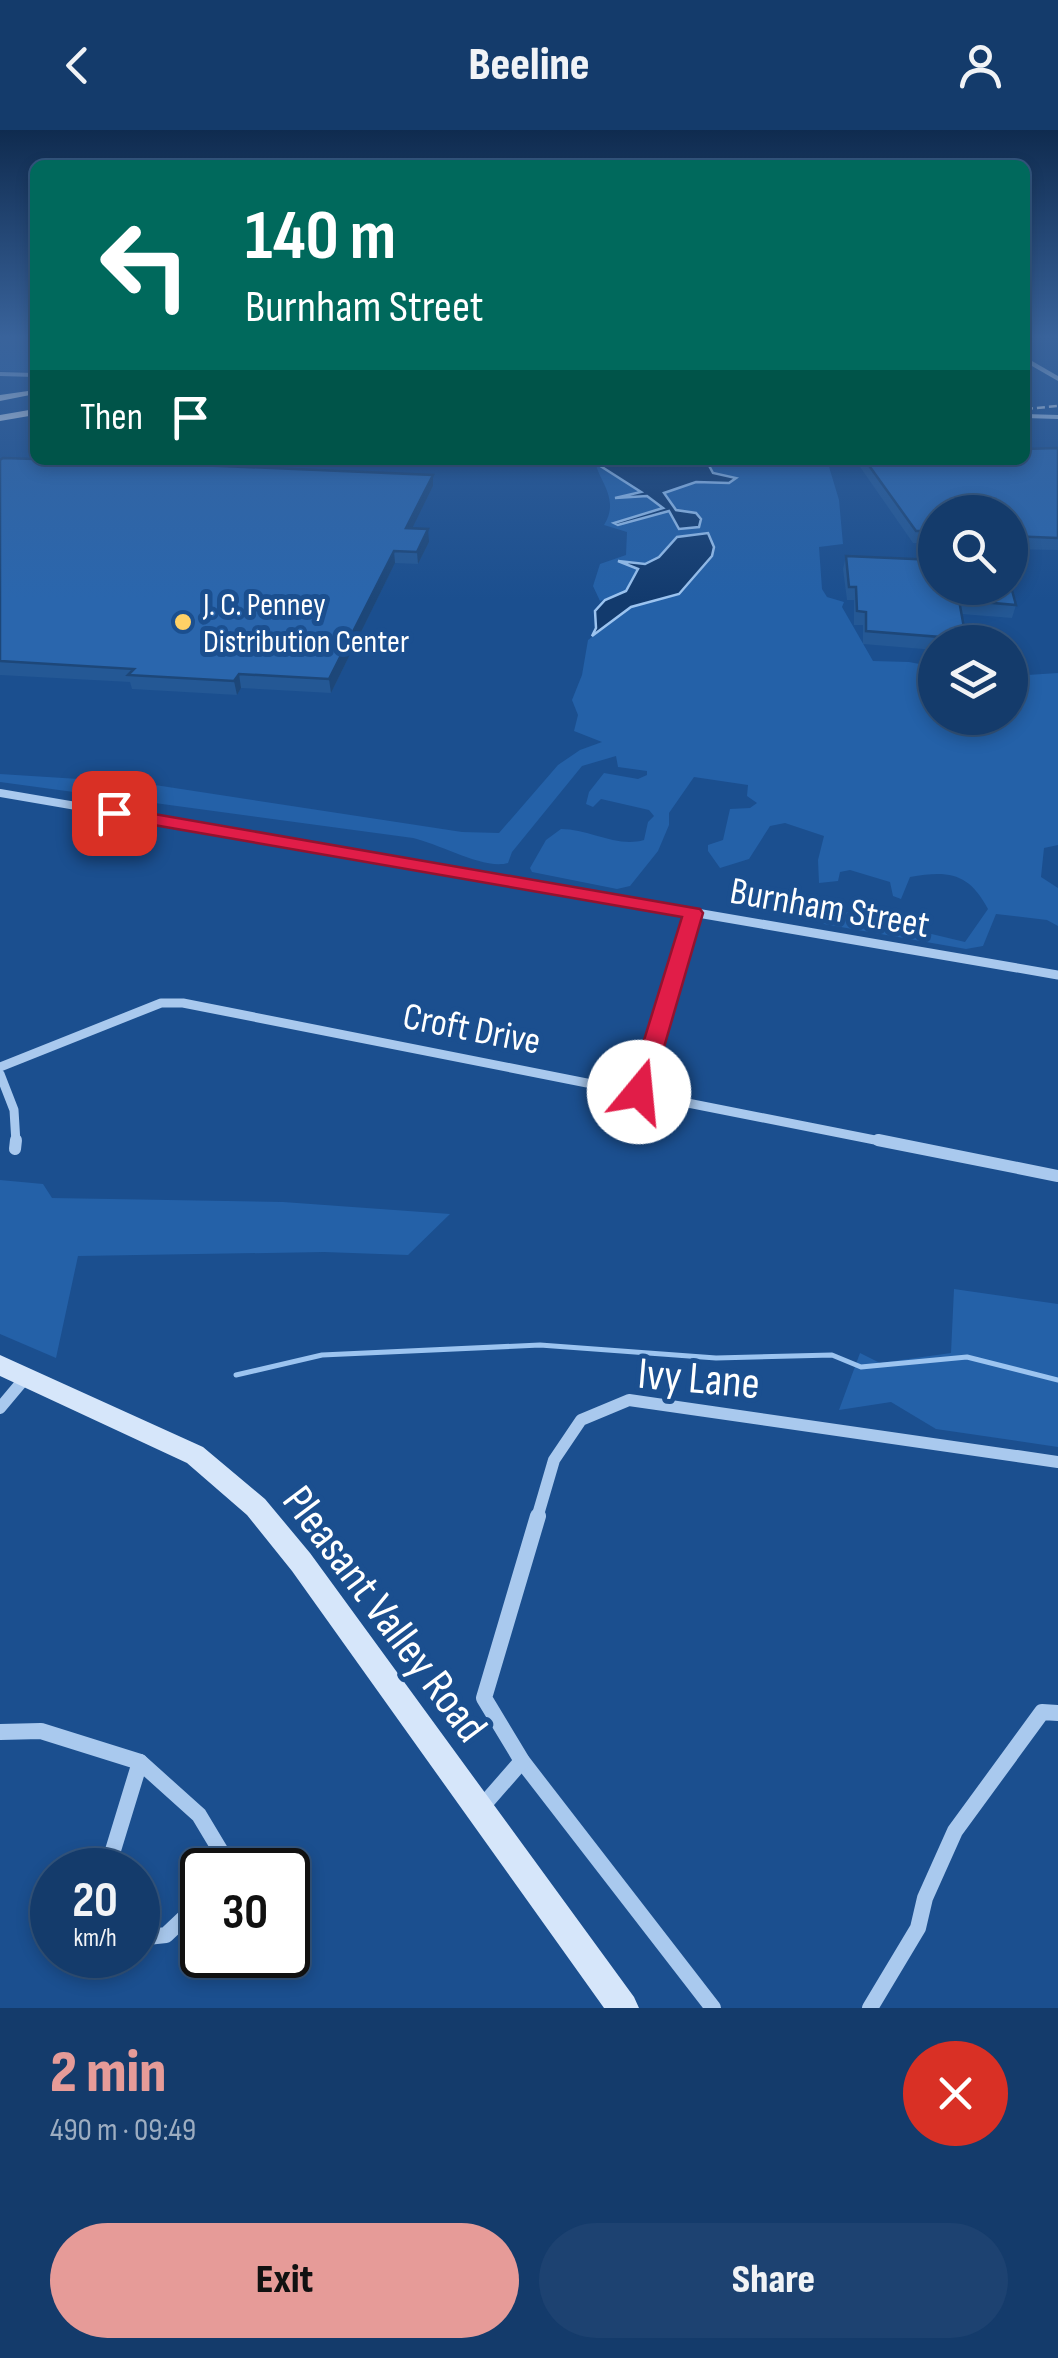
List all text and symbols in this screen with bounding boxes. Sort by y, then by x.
icon: back [50,38,105,93]
text: Beeline [468,38,590,93]
icon: person [953,38,1008,93]
text: 140 m [245,195,396,279]
icon: left [80,200,210,330]
text: Burnham Street [245,280,484,335]
icon: arrive [163,390,218,445]
text: Then [80,395,143,440]
map controls [918,495,1028,735]
button: search [918,495,1028,605]
place label: J. C. Penney Distribution Center [202,586,409,662]
marker: J. C. Penney Distribution Center [172,611,194,633]
button: layers [918,625,1028,735]
pin [72,771,157,856]
icon: arrive [87,786,142,841]
street label: Burnham Street [727,869,933,948]
street label: Croft Drive [399,994,544,1065]
position arrow [587,1040,691,1144]
street label: Ivy Lane [635,1347,762,1412]
street label: Pleasant Valley Road [270,1475,498,1754]
speed limit sign: 30 [180,1848,310,1978]
text: 20 [72,1871,118,1931]
text: km/h [73,1923,117,1954]
text: 2 min [50,2037,166,2109]
button: close [903,2041,1008,2146]
text: 490 m · 09:49 [50,2111,196,2150]
button: Exit [50,2223,519,2338]
button: Share [539,2223,1008,2338]

